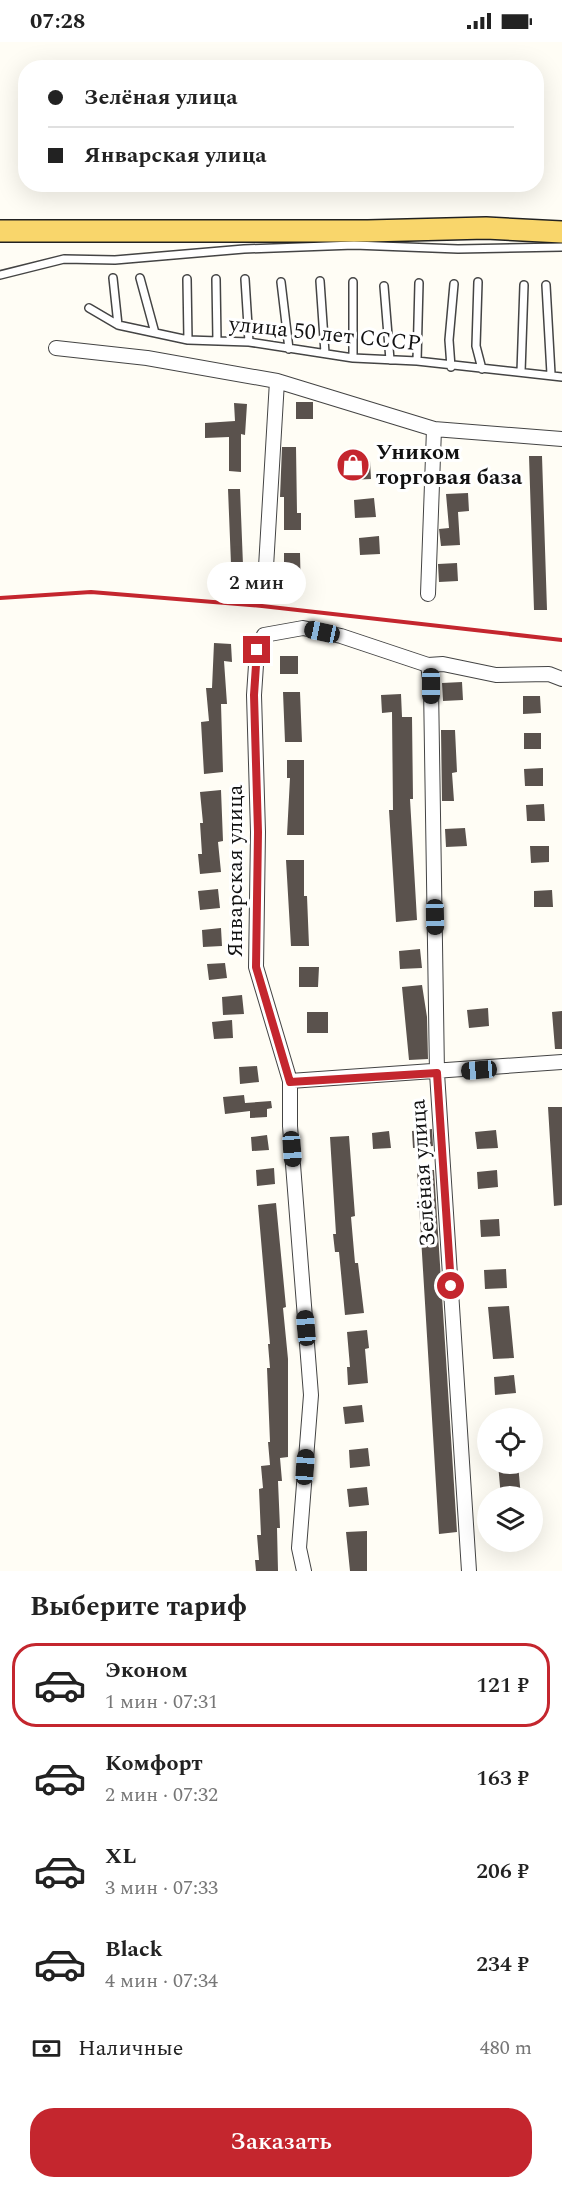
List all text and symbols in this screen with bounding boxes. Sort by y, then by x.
text: 07:28 [30,5,85,38]
text: Зелёная улица [84,81,238,114]
text: Январская улица [84,139,267,172]
street label: улица 50 лет СССР [227,307,422,360]
place label: Уником торговая база [376,436,523,494]
shop icon: Уником торговая база [335,447,371,483]
callout: 2 мин [208,563,306,605]
text: 2 мин [229,568,284,598]
car [303,619,341,645]
route end [243,636,270,663]
car [422,668,440,704]
street label: Январская улица [219,784,252,958]
car [426,899,444,935]
car [460,1059,498,1081]
street label: Зелёная улица [401,1098,445,1248]
car [282,1130,302,1168]
route start [437,1272,464,1299]
car [295,1309,317,1347]
map controls [477,1408,543,1552]
button: locate [477,1408,543,1474]
car [295,1448,315,1486]
button: layers [477,1486,543,1552]
text: Выберите тариф [30,1586,247,1628]
text: Эконом [105,1654,188,1687]
icon: car [33,1658,87,1712]
text: 121 ₽ [476,1669,529,1702]
text: 1 мин · 07:31 [105,1687,218,1717]
text: Комфорт [105,1747,203,1780]
icon: car [33,1751,87,1805]
text: 163 ₽ [476,1762,529,1795]
text: 2 мин · 07:32 [105,1780,218,1810]
text: XL [105,1840,136,1873]
icon: car [33,1844,87,1898]
text: 206 ₽ [476,1855,529,1888]
text: 3 мин · 07:33 [105,1873,218,1903]
text: Black [105,1933,163,1966]
icon: car [33,1937,87,1991]
text: 234 ₽ [476,1948,529,1981]
text: 4 мин · 07:34 [105,1966,218,1996]
icon: cash [30,2032,63,2065]
text: Наличные [78,2032,183,2065]
text: 480 m [480,2033,532,2063]
button: Заказать [30,2108,532,2177]

